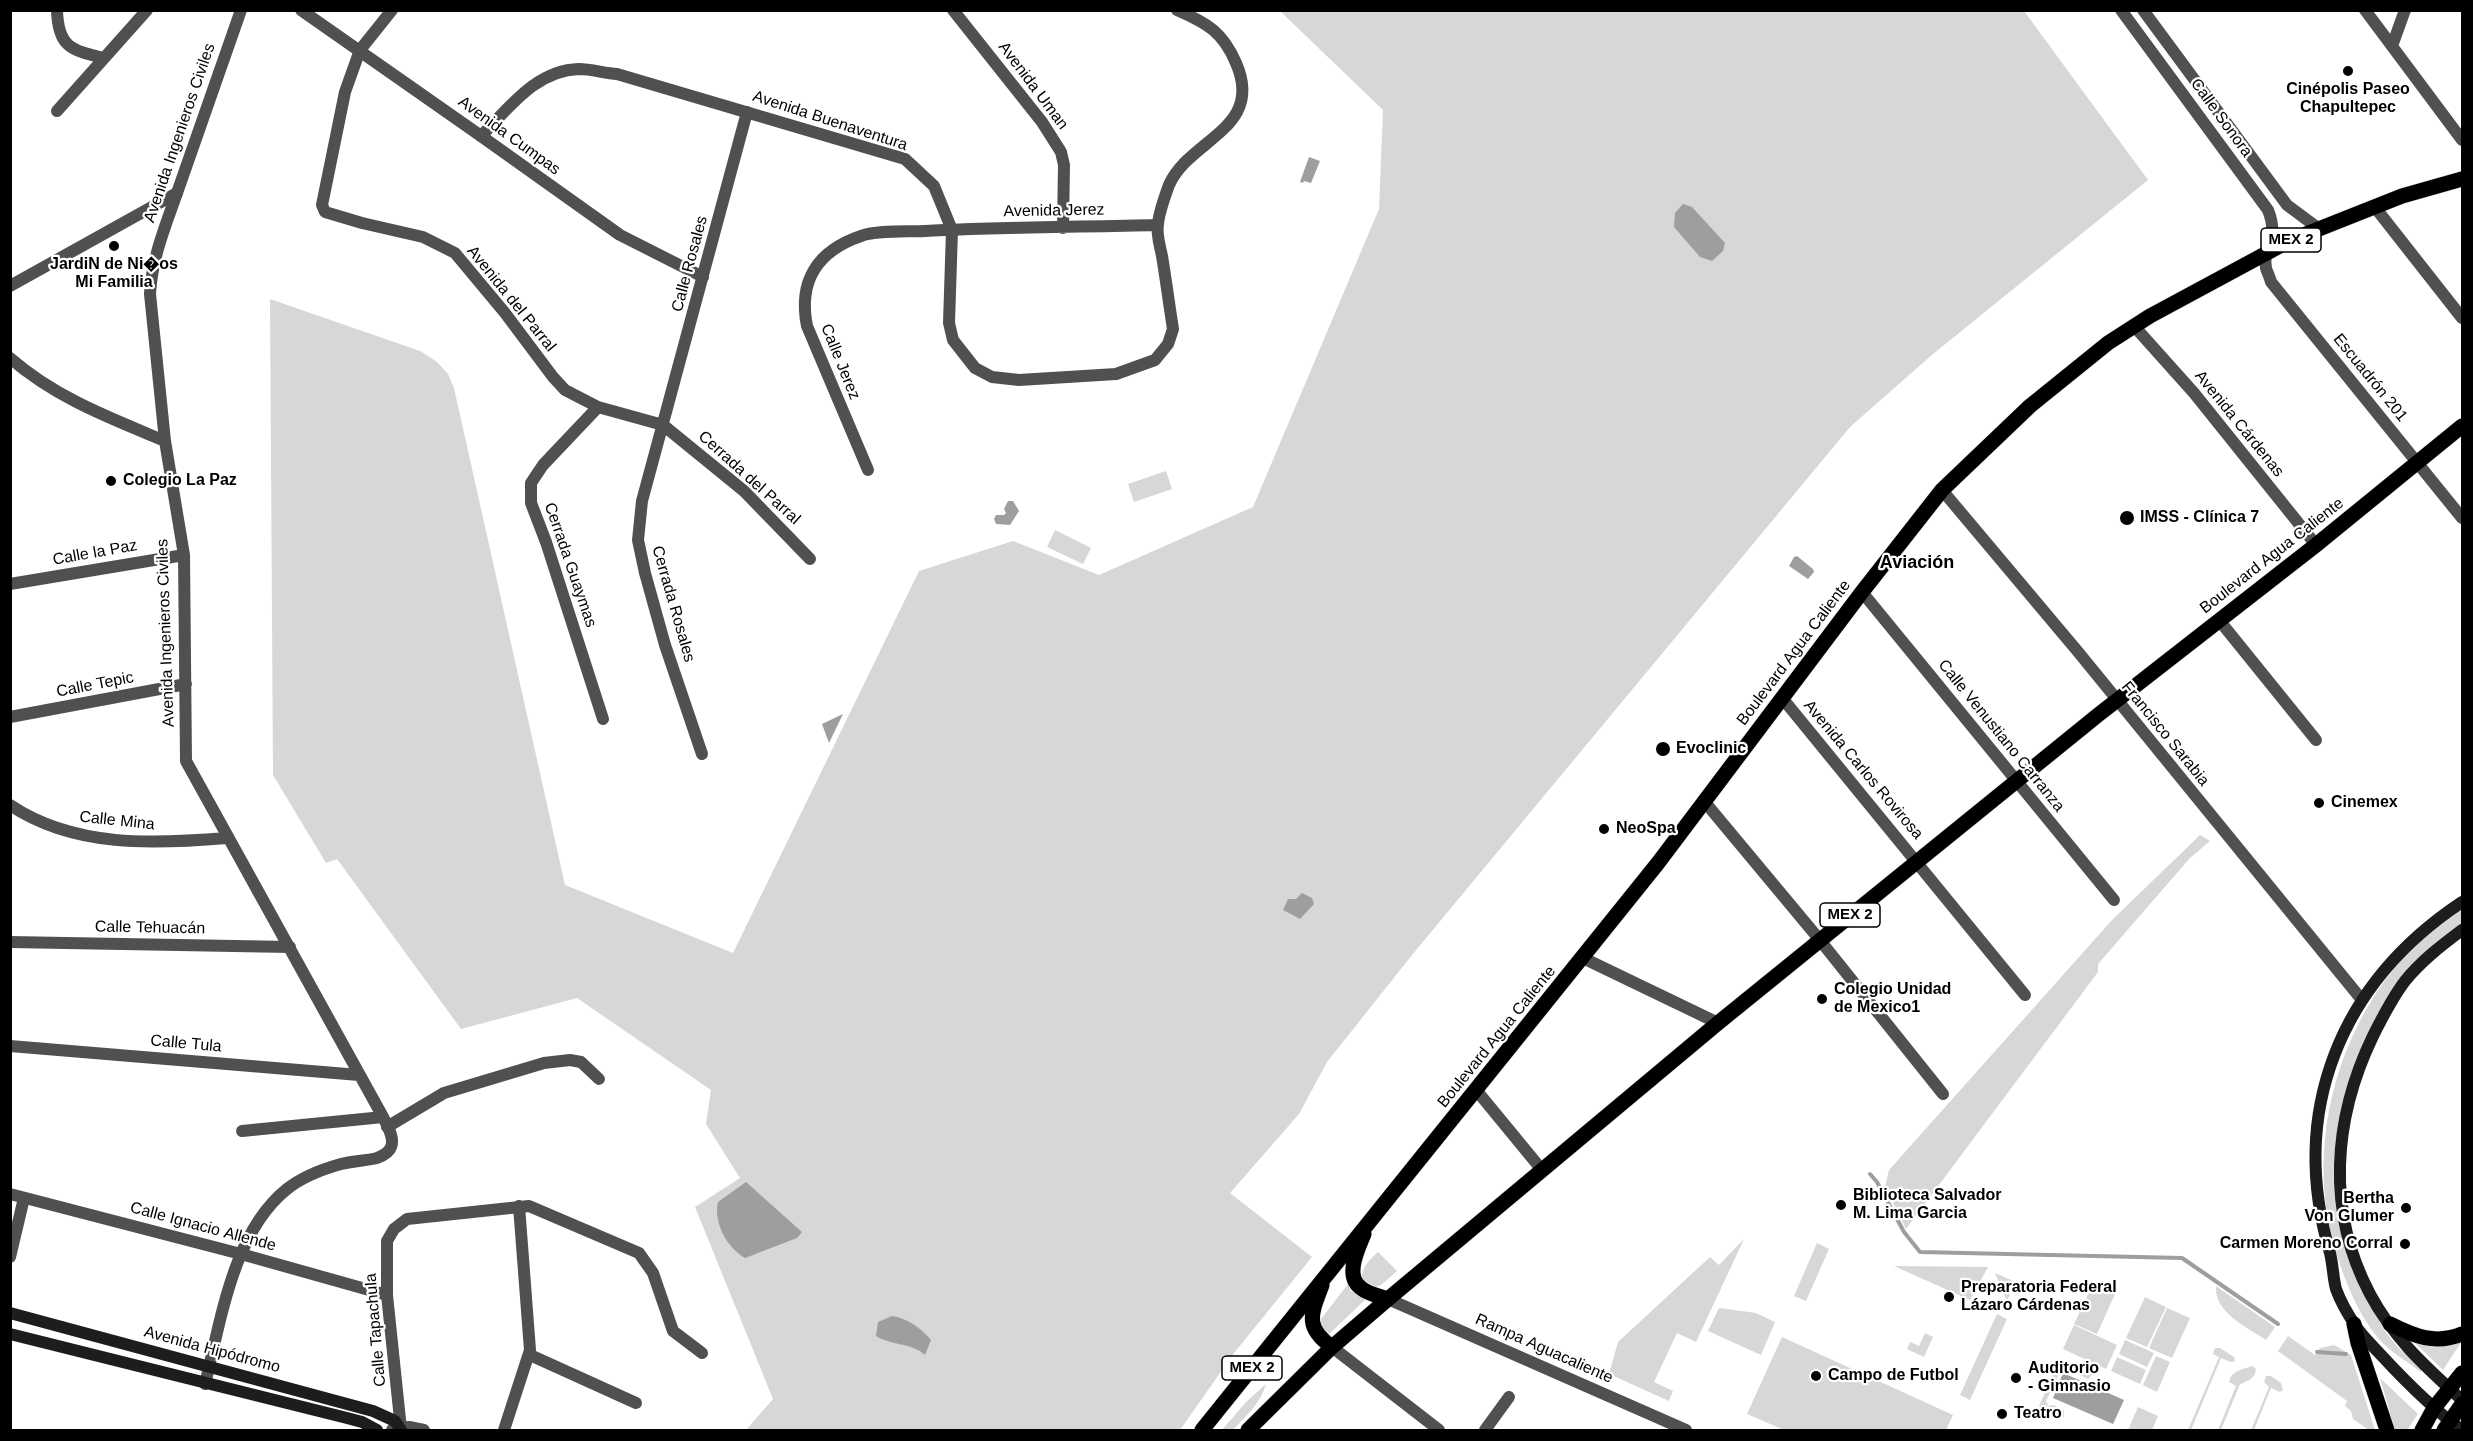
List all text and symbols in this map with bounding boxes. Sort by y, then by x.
street label: Avenida Uman [994,38,1072,134]
street label: Avenida Ingenieros Civiles [140,41,220,225]
marker: Cinépolis Paseo Chapultepec [2341,64,2355,78]
street label: Calle Sonora [2186,75,2256,161]
place label: Cinépolis Paseo Chapultepec [2286,80,2410,118]
street label: Avenida Buenaventura [750,87,910,155]
street label: Avenida Cumpas [454,93,564,179]
street label: Avenida Jerez [1003,201,1105,221]
street label: Calle Rosales [668,214,712,314]
road number: MEX 2 [2261,228,2321,252]
marker: JardiN de Ni�os Mi Familia [107,239,121,253]
street label: Avenida del Parral [462,242,560,356]
place label: JardiN de Ni�os Mi Familia [50,255,178,293]
street label: Calle Jerez [816,321,864,403]
street label: Escuadrón 201 [2329,330,2411,426]
street label: Avenida Cárdenas [2190,367,2288,481]
street label: Cerrada del Parral [694,427,804,529]
place label: Colegio La Paz [123,471,237,491]
marker: Colegio La Paz [104,474,118,488]
street label: Boulevard Agua Caliente [2196,494,2348,618]
street label: Cerrada Guaymas [540,500,600,630]
place label: IMSS - Clínica 7 [2140,508,2259,528]
marker: IMSS - Clínica 7 [2118,509,2136,527]
street label: Calle la Paz [51,536,139,570]
street label: Avenida Ingenieros Civiles [153,539,179,727]
street label: Cerrada Rosales [647,544,699,664]
district label: Aviación [1880,552,1954,574]
street label: Boulevard Agua Caliente [1733,577,1855,729]
street label: Calle Venustiano Carranza [1934,656,2068,816]
street label: Calle Tepic [55,668,135,702]
street label: Francisco Sarabia [2117,678,2213,790]
street label: Avenida Carlos Rovirosa [1799,696,1927,844]
place label: Evoclinic [1676,739,1746,759]
marker: Evoclinic [1654,740,1672,758]
place label: Cinemex [2331,793,2398,813]
marker: Cinemex [2312,796,2326,810]
street label: Calle Mina [78,808,156,834]
place label: NeoSpa [1616,819,1676,839]
marker: NeoSpa [1597,822,1611,836]
road number: MEX 2 [1820,903,1880,927]
street label: Calle Tehuacán [95,917,205,939]
street label: Boulevard Agua Caliente [1434,962,1560,1112]
place label: Colegio Unidad de Mexico1 [1834,980,1951,1018]
marker: Colegio Unidad de Mexico1 [1815,992,1829,1006]
street label: Calle Tula [150,1031,222,1057]
place label: Biblioteca Salvador M. Lima Garcia [1853,1186,2001,1224]
place label: Bertha Von Glumer [2305,1189,2394,1227]
street label: Calle Ignacio Allende [128,1198,278,1256]
marker: Biblioteca Salvador M. Lima Garcia [1834,1198,1848,1212]
marker: Bertha Von Glumer [2399,1201,2413,1215]
place label: Carmen Moreno Corral [2220,1234,2393,1254]
marker: Carmen Moreno Corral [2398,1237,2412,1251]
street label: Calle Tapachula [361,1272,391,1388]
place label: Preparatoria Federal Lázaro Cárdenas [1961,1278,2117,1316]
marker: Preparatoria Federal Lázaro Cárdenas [1942,1290,1956,1304]
street label: Rampa Aguacaliente [1472,1310,1616,1388]
street label: Avenida Hipódromo [142,1323,282,1377]
road number: MEX 2 [1222,1356,1282,1380]
place label: Auditorio - Gimnasio [2028,1359,2111,1397]
place label: Campo de Futbol [1828,1366,1959,1386]
marker: Campo de Futbol [1809,1369,1823,1383]
marker: Auditorio - Gimnasio [2009,1371,2023,1385]
place label: Teatro [2014,1404,2062,1424]
marker: Teatro [1995,1407,2009,1421]

